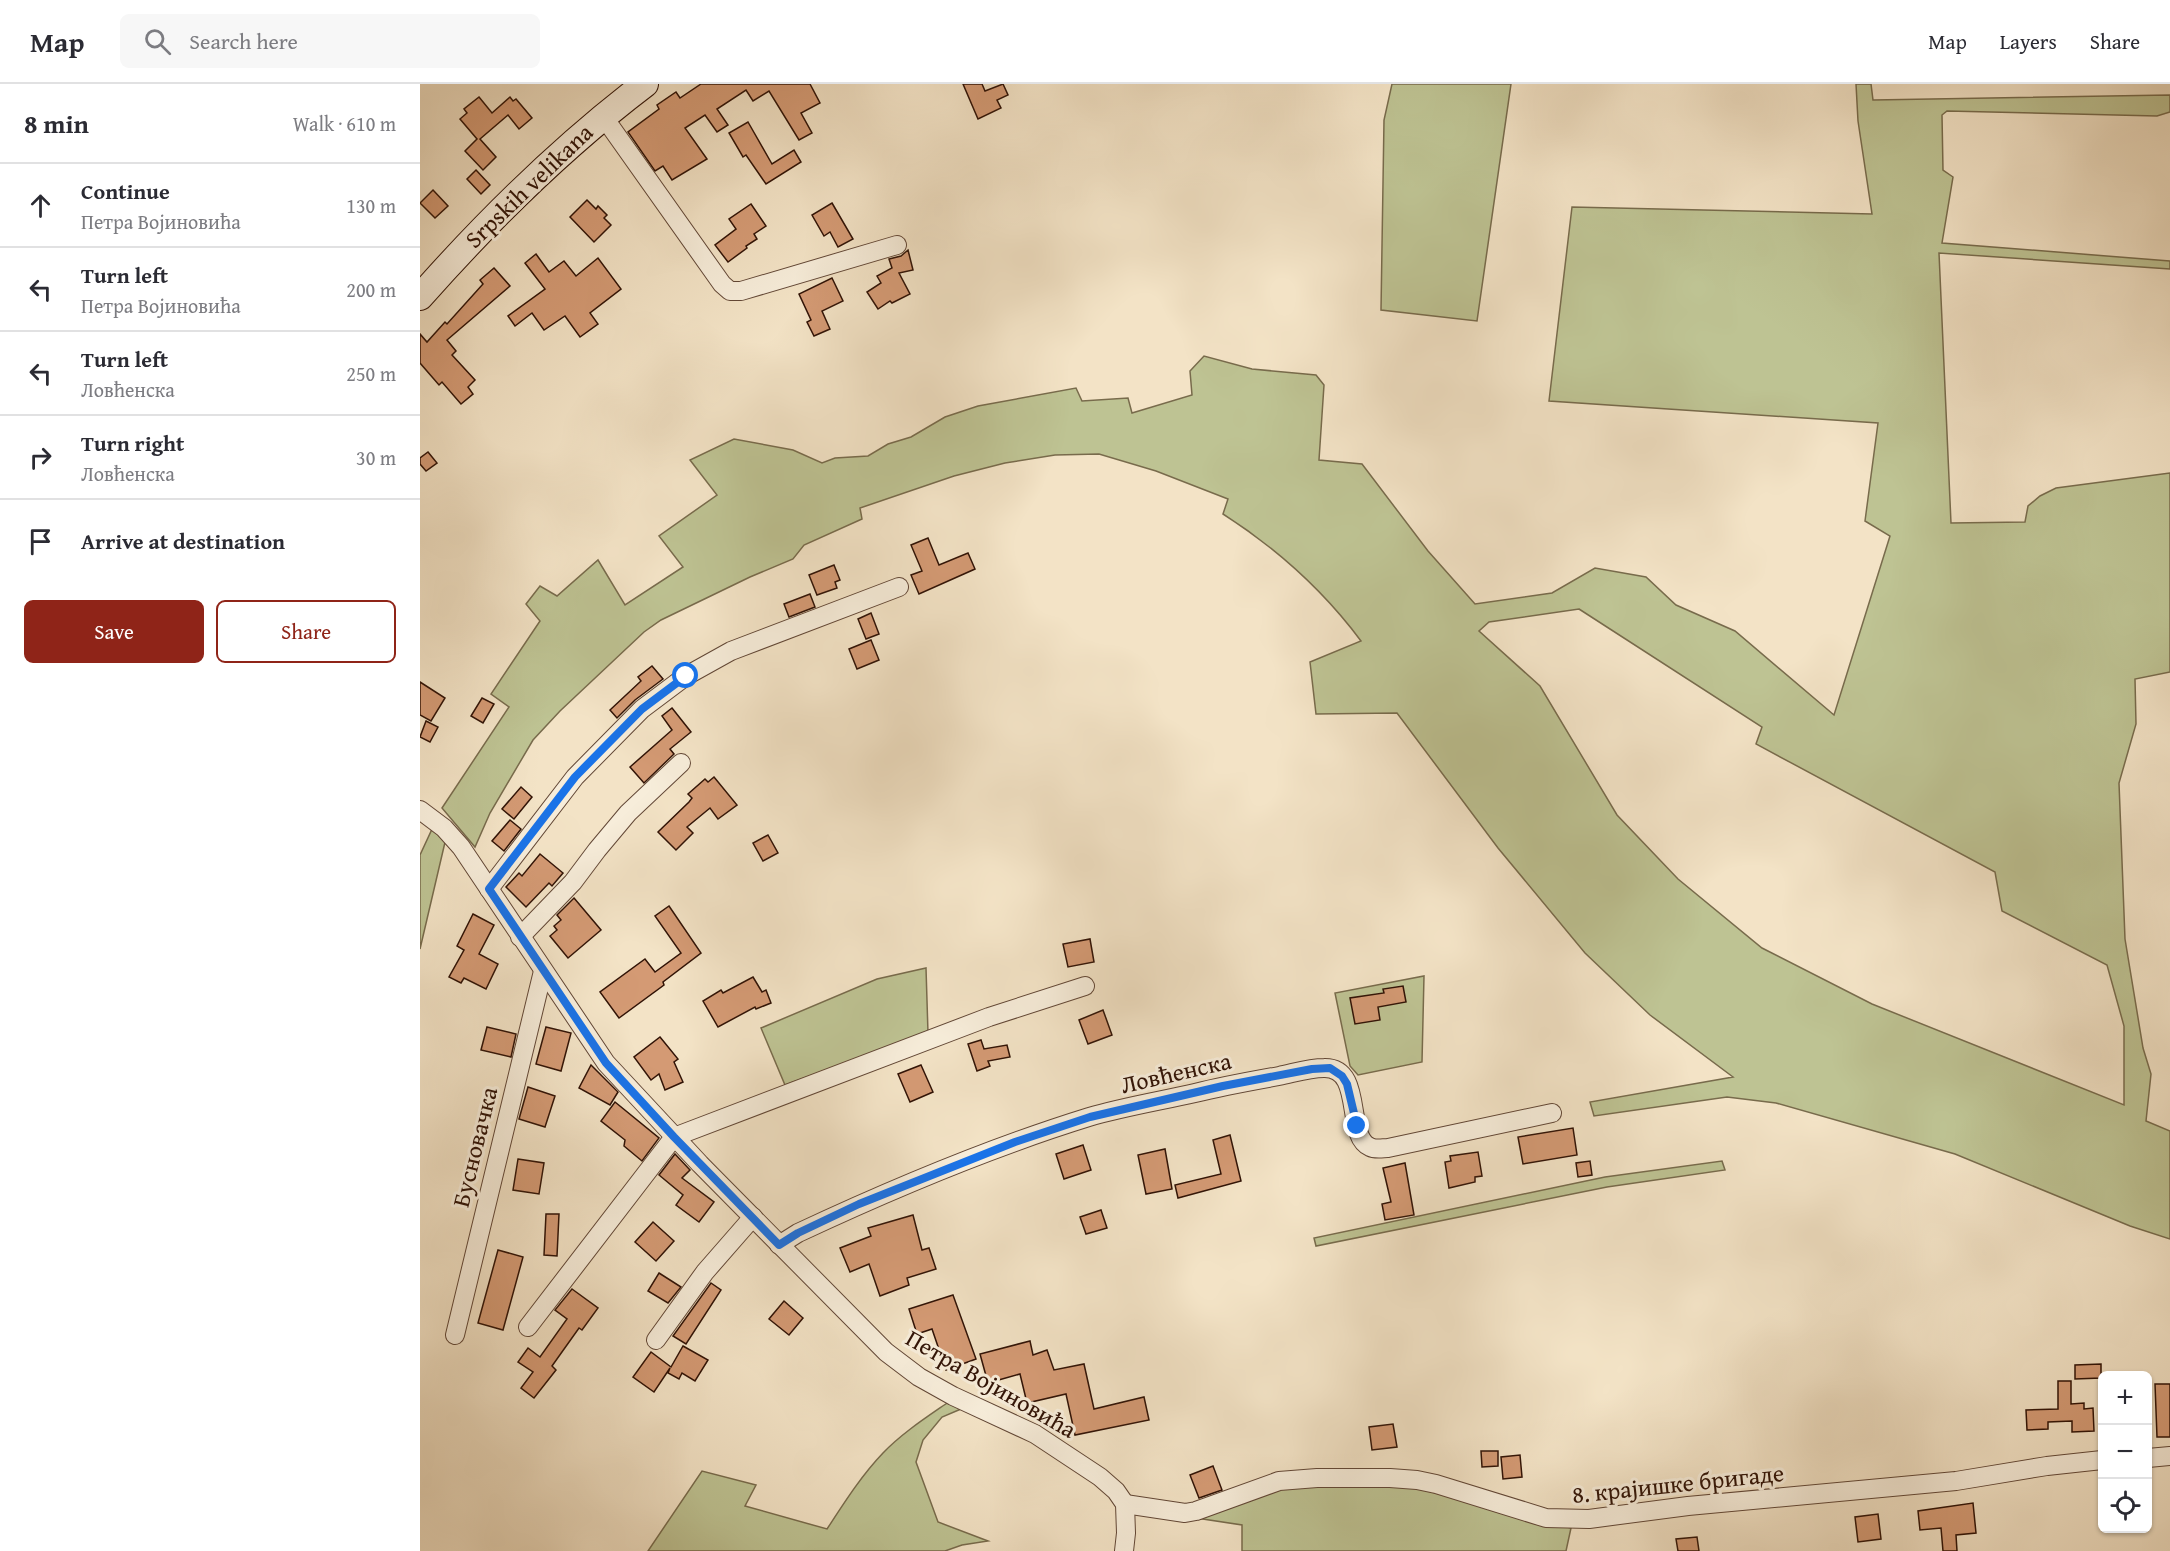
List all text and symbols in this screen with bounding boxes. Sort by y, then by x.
search box [120,14,540,68]
text: Map [30,21,84,62]
icon: search [141,25,174,58]
text: Search here [189,25,298,57]
text: Map [1928,26,1967,57]
text: Layers [2000,26,2057,57]
text: Share [2090,26,2140,57]
text: 8 min [24,104,89,143]
text: Walk · 610 m [293,109,396,138]
street label: Srpskih velikana [457,115,601,256]
text: Continue [81,175,170,207]
icon: ahead [24,189,57,222]
text: 130 m [346,191,396,220]
text: Петра Војиновића [81,207,241,236]
text: Turn left [81,259,168,291]
icon: left [24,273,57,306]
text: 200 m [346,275,396,304]
text: Петра Војиновића [81,291,241,320]
text: Turn left [81,343,168,375]
icon: left [24,357,57,390]
text: 250 m [346,359,396,388]
text: Ловћенска [81,375,175,404]
text: Turn right [81,427,184,459]
icon: right [24,441,57,474]
text: 30 m [356,443,396,472]
text: Ловћенска [81,459,175,488]
icon: arrive [24,525,57,558]
text: Arrive at destination [81,525,285,557]
button: Save [24,600,204,663]
button: Share [216,600,396,663]
route start [672,662,698,688]
street label: Ловћенска [1117,1043,1235,1102]
street label: Бусновачка [443,1083,506,1211]
route end [1343,1112,1369,1138]
street label: Петра Војиновића [900,1321,1083,1447]
map controls [2098,1371,2152,1533]
button: + [2098,1371,2152,1425]
button: − [2098,1425,2152,1479]
street label: 8. крајишке бригаде [1570,1455,1786,1512]
button: locate [2098,1479,2152,1533]

